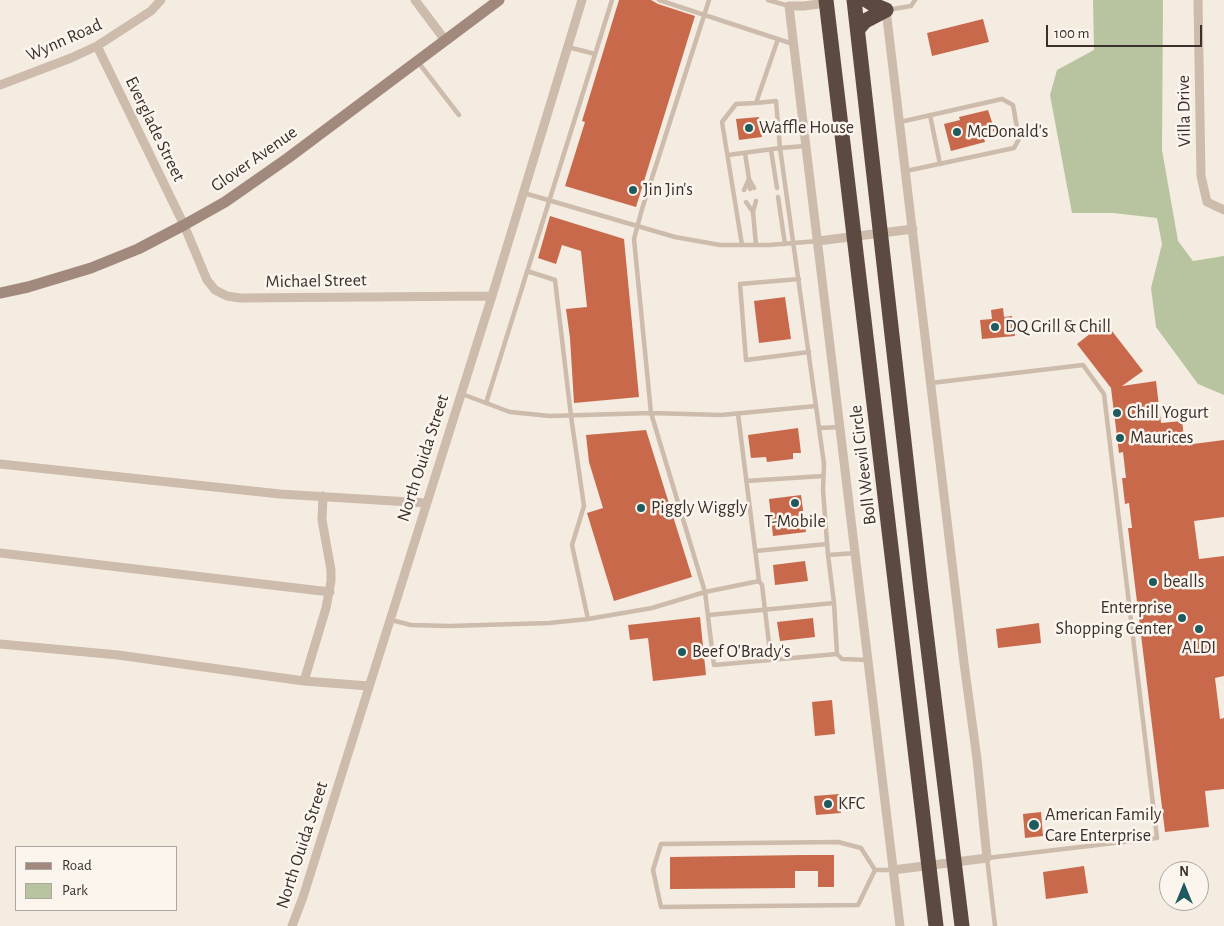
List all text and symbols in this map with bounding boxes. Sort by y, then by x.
street label: Wynn Road [23,14,105,66]
scale bar [1049,15,1205,47]
text: 100 m [1054,26,1089,41]
street label: Everglade Street [120,73,190,185]
street label: Villa Drive [1173,75,1195,147]
place label: Waffle House [759,117,854,139]
street label: Glover Avenue [207,121,301,197]
place label: McDonald's [967,121,1049,143]
marker: Waffle House [743,122,755,134]
marker: McDonald's [951,126,963,138]
place label: Jin Jin's [643,179,693,201]
marker: Jin Jin's [627,184,639,196]
street label: Michael Street [265,269,367,293]
place label: DQ Grill & Chill [1005,316,1111,338]
marker: DQ Grill & Chill [989,321,1001,333]
street label: North Ouida Street [392,392,454,524]
place label: Chill Yogurt [1127,402,1208,424]
street label: Boll Weevil Circle [845,404,881,526]
marker: Chill Yogurt [1111,407,1123,419]
place label: Maurices [1130,427,1193,449]
marker: Maurices [1114,432,1126,444]
place label: Piggly Wiggly [651,497,747,519]
marker: T-Mobile [789,497,801,509]
marker: Piggly Wiggly [635,502,647,514]
place label: T-Mobile [764,511,826,533]
place label: bealls [1163,571,1204,593]
marker: bealls [1147,576,1159,588]
place label: Enterprise Shopping Center [1056,597,1172,640]
marker: Enterprise Shopping Center [1176,612,1188,624]
marker: ALDI [1193,623,1205,635]
place label: ALDI [1182,637,1216,659]
place label: Beef O'Brady's [692,641,791,663]
marker: Beef O'Brady's [676,646,688,658]
street label: North Ouida Street [271,779,333,911]
place label: KFC [838,793,865,815]
marker: KFC [822,798,834,810]
place label: American Family Care Enterprise [1045,804,1162,846]
marker: American Family Care Enterprise [1027,818,1041,832]
legend [15,846,178,911]
text: Road [62,858,92,873]
north arrow [1159,861,1209,911]
text: N [1179,865,1189,879]
text: Park [62,883,88,898]

